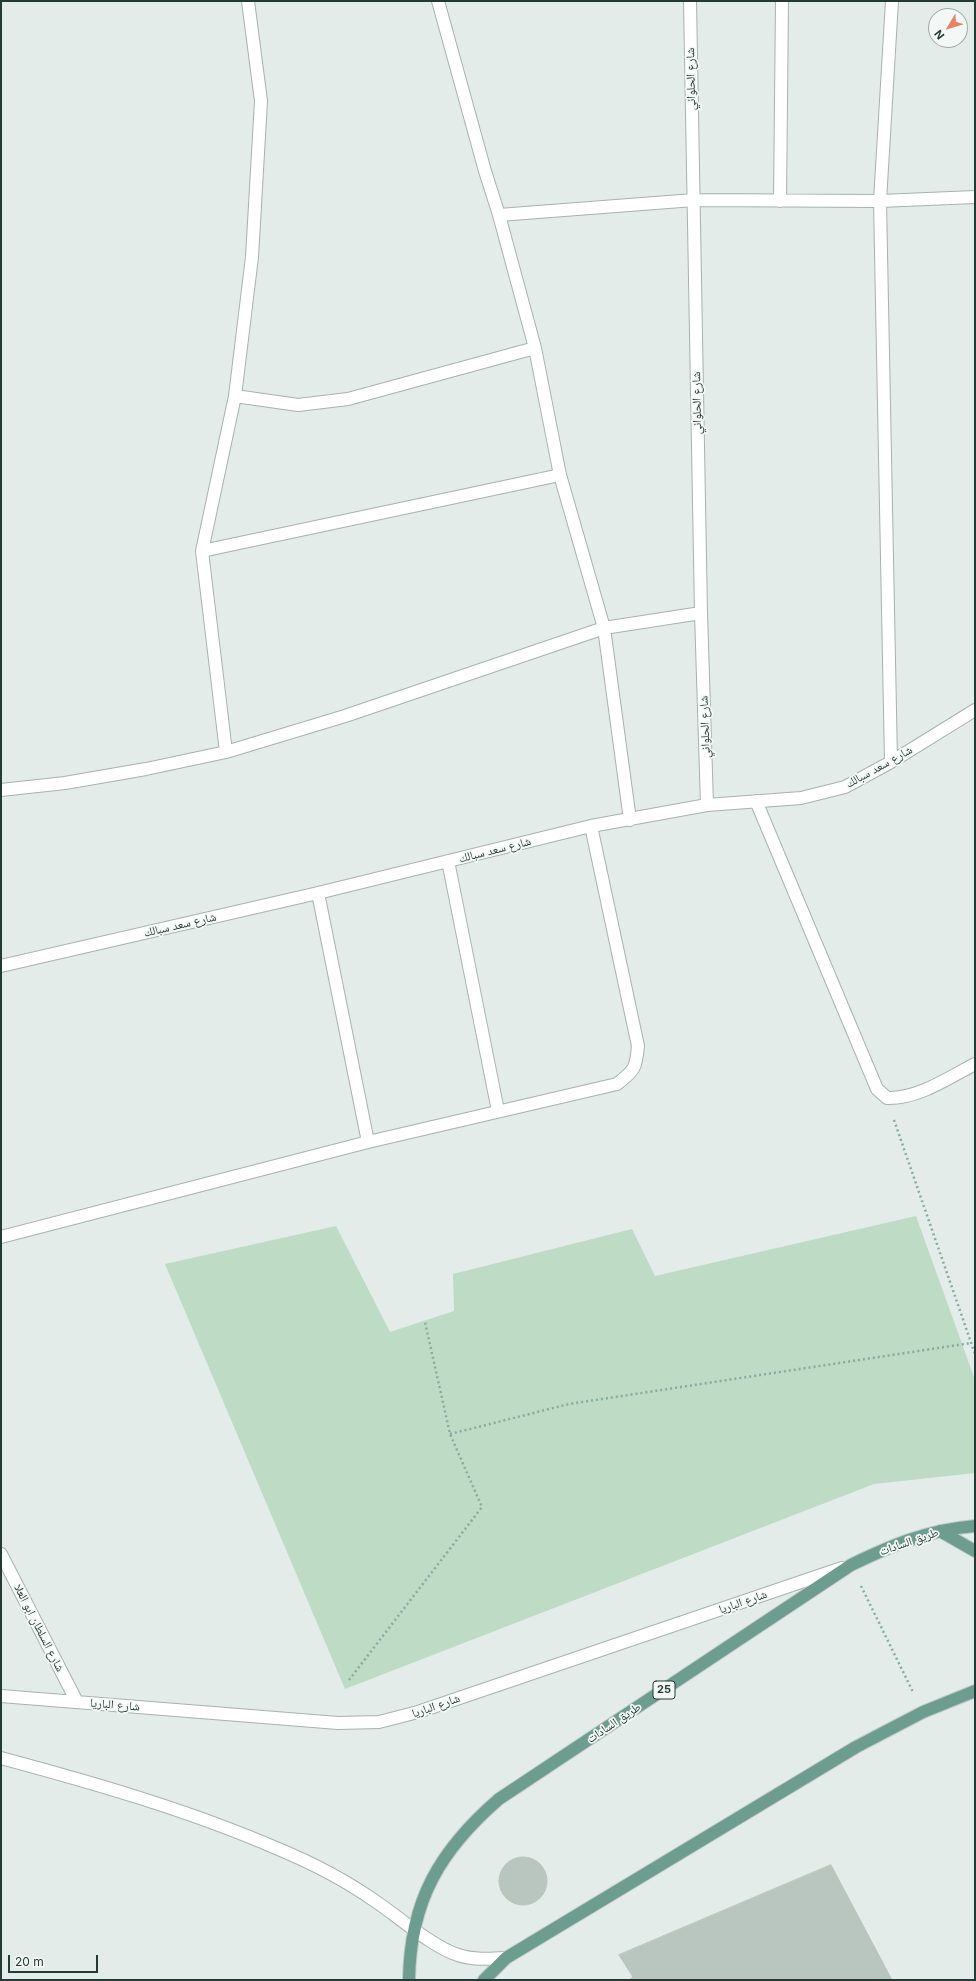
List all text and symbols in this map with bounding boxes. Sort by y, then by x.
north arrow [928,8,968,48]
text: N [931,27,947,42]
street label: شارع الحلواني [683,48,699,110]
street label: شارع الحلواني [689,372,705,434]
street label: شارع الحلواني [697,696,713,758]
street label: شارع سعد سبالك [843,743,915,791]
street label: شارع سعد سبالك [457,834,533,866]
street label: شارع سعد سبالك [142,910,218,940]
street label: طريق السادات [878,1525,940,1559]
street label: شارع السلطان ابو العلا [11,1582,67,1674]
street label: شارع الباريا [717,1587,769,1617]
road number: 25 [653,1681,675,1699]
street label: شارع الباريا [410,1691,462,1721]
street label: شارع الباريا [90,1696,140,1714]
street label: طريق السادات [585,1700,643,1746]
scale bar [10,1947,100,1973]
text: 20 m [15,1954,44,1969]

